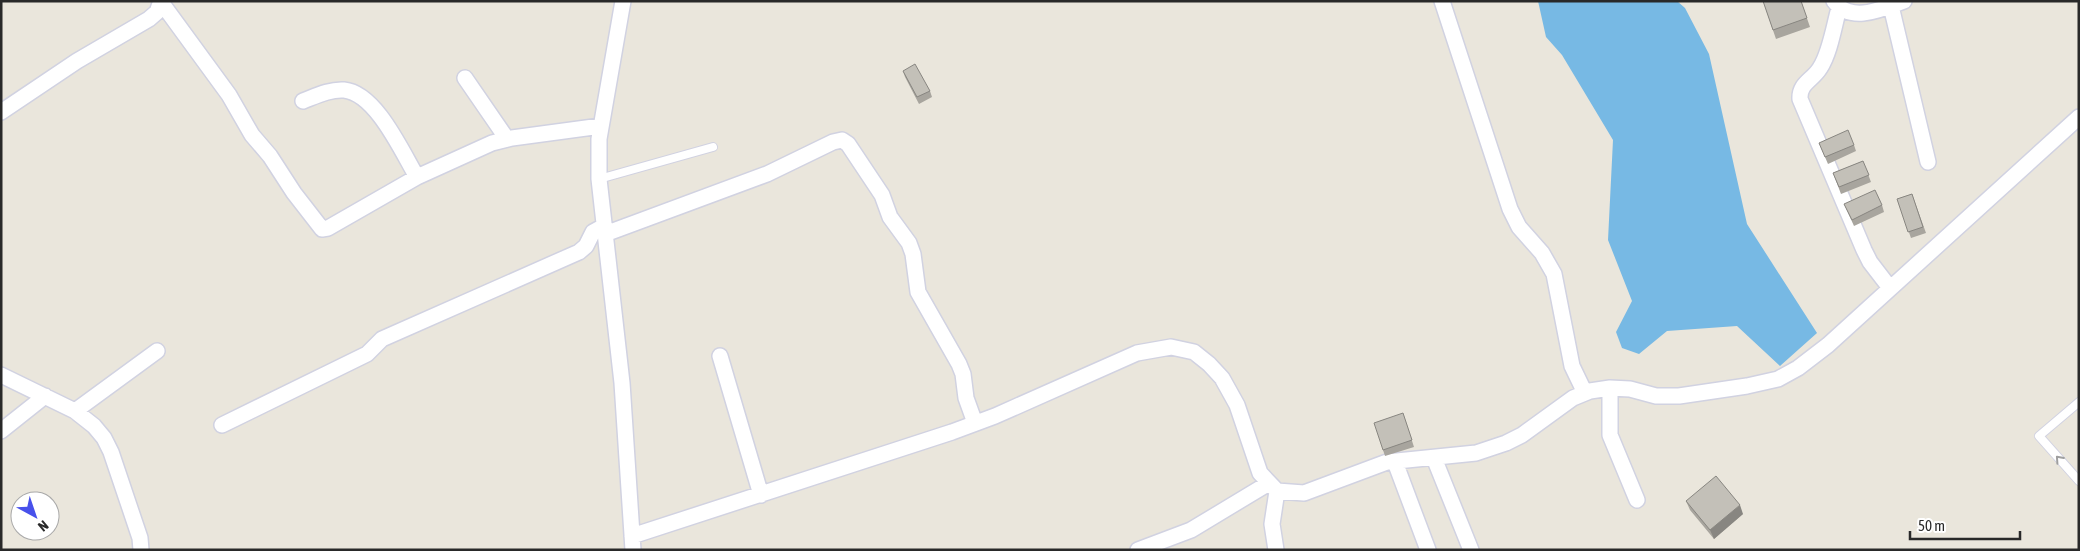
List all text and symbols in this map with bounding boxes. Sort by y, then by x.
one-way arrow [2056,455,2065,464]
north arrow [10,491,60,541]
scale bar [1910,508,2020,540]
text: N [35,517,52,535]
text: 50 m [1918,517,1945,534]

